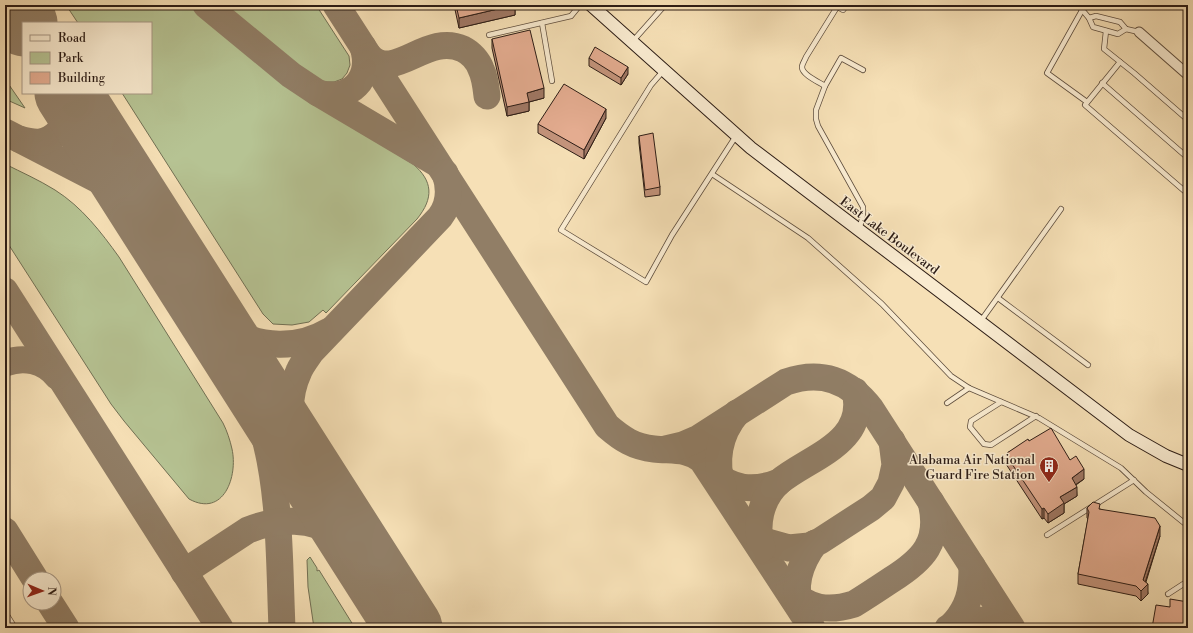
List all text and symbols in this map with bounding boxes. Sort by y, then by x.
legend [22,22,152,94]
text: Road [58,31,86,46]
text: Park [58,51,84,66]
text: Building [57,71,106,86]
street label: East Lake Boulevard [837,193,943,279]
place label: Alabama Air National Guard Fire Station [908,452,1035,483]
building icon: Alabama Air National Guard Fire Station [1038,455,1060,483]
north arrow [22,571,62,611]
text: N [44,587,58,596]

